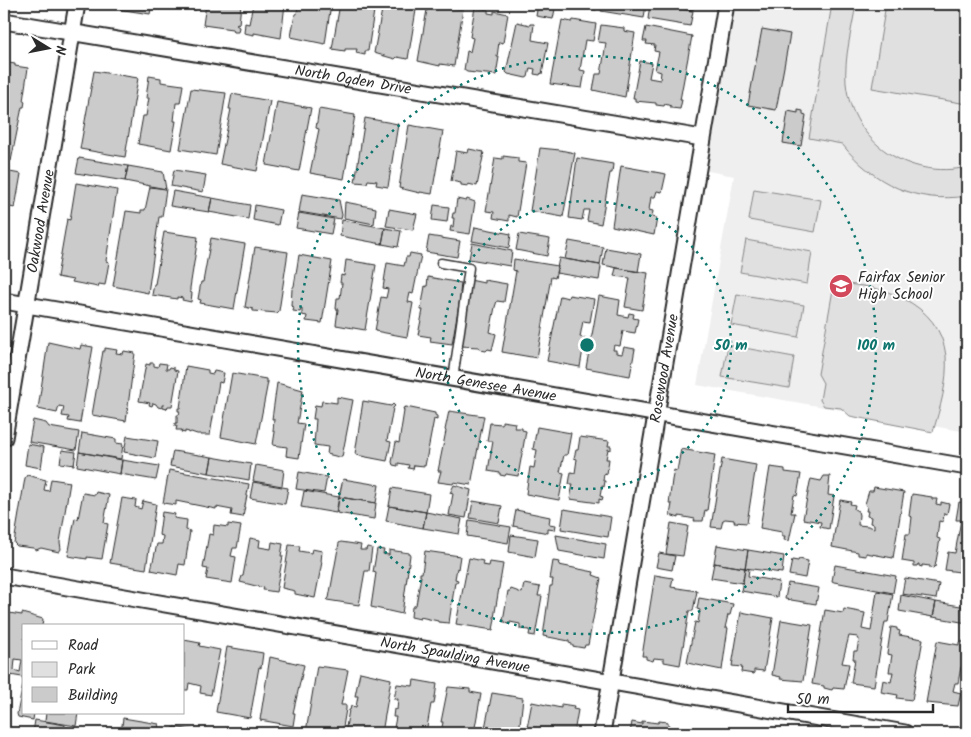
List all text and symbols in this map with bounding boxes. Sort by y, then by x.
north arrow [22,22,72,72]
text: N [48,44,71,57]
street label: North Ogden Drive [293,59,413,102]
street label: Oakwood Avenue [21,167,62,275]
place label: Fairfax Senior High School [858,266,946,307]
school or university icon: Fairfax Senior High School [828,273,854,299]
street label: Rosewood Avenue [644,312,686,425]
text: 50 m [713,334,748,358]
text: 100 m [857,334,895,358]
centre of rings [578,336,596,354]
street label: North Genesee Avenue [413,361,558,409]
legend [22,624,185,714]
street label: North Spaulding Avenue [378,631,532,680]
text: Road [68,634,99,658]
text: Park [68,658,96,682]
scale bar [788,682,934,714]
text: Building [68,684,118,708]
text: 50 m [796,688,830,712]

